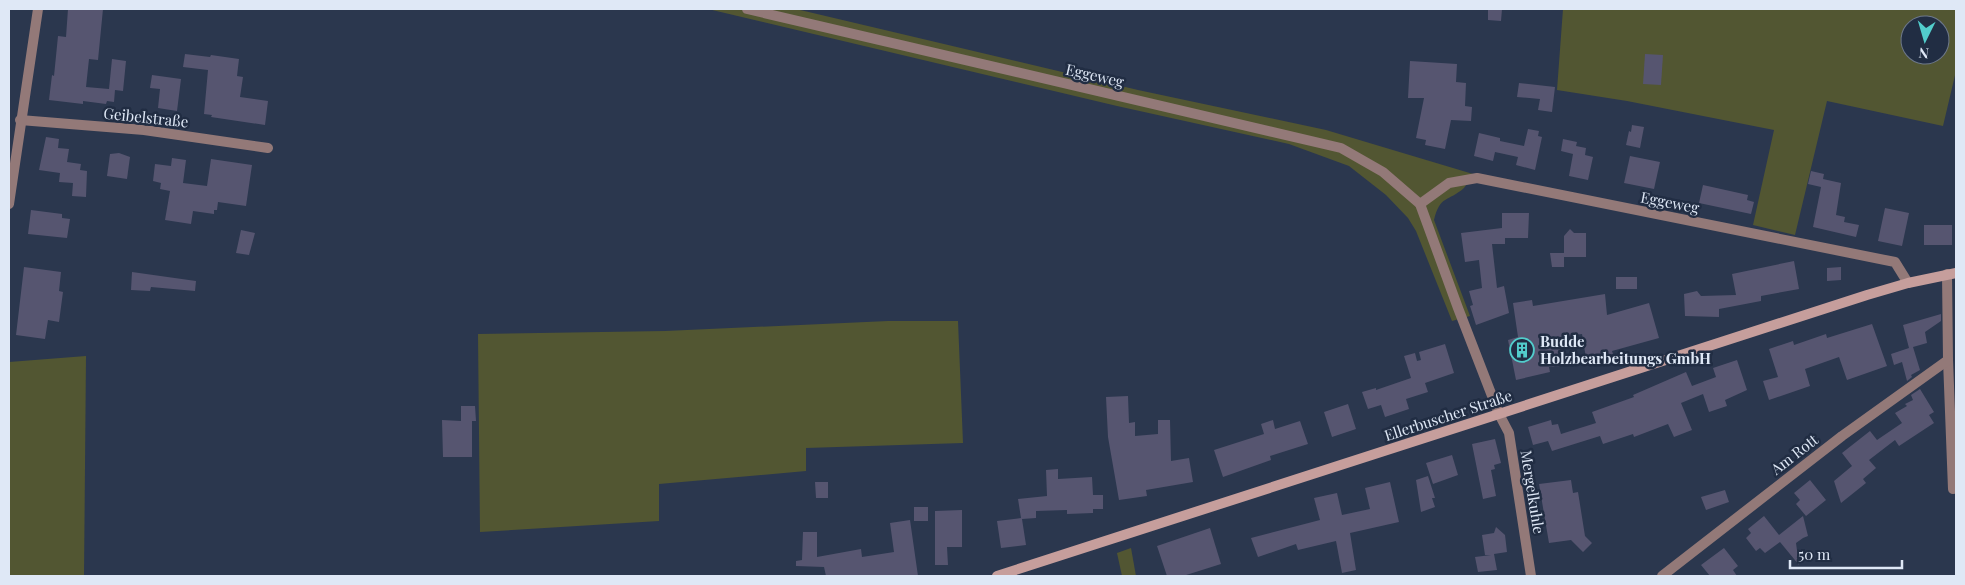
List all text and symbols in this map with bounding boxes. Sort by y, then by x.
north arrow [1900,15,1950,65]
text: N [1918,44,1930,63]
street label: Eggeweg [1064,59,1126,91]
street label: Geibelstraße [103,103,189,131]
street label: Eggeweg [1639,187,1701,217]
place label: Budde Holzbearbeitungs GmbH [1540,331,1711,368]
building icon: Budde Holzbearbeitungs GmbH [1509,337,1535,363]
street label: Ellerbuscher Straße [1382,385,1514,445]
street label: Am Rott [1766,429,1822,479]
street label: Mergelkuhle [1517,449,1549,535]
scale bar [1790,538,1902,570]
text: 50 m [1798,544,1831,564]

